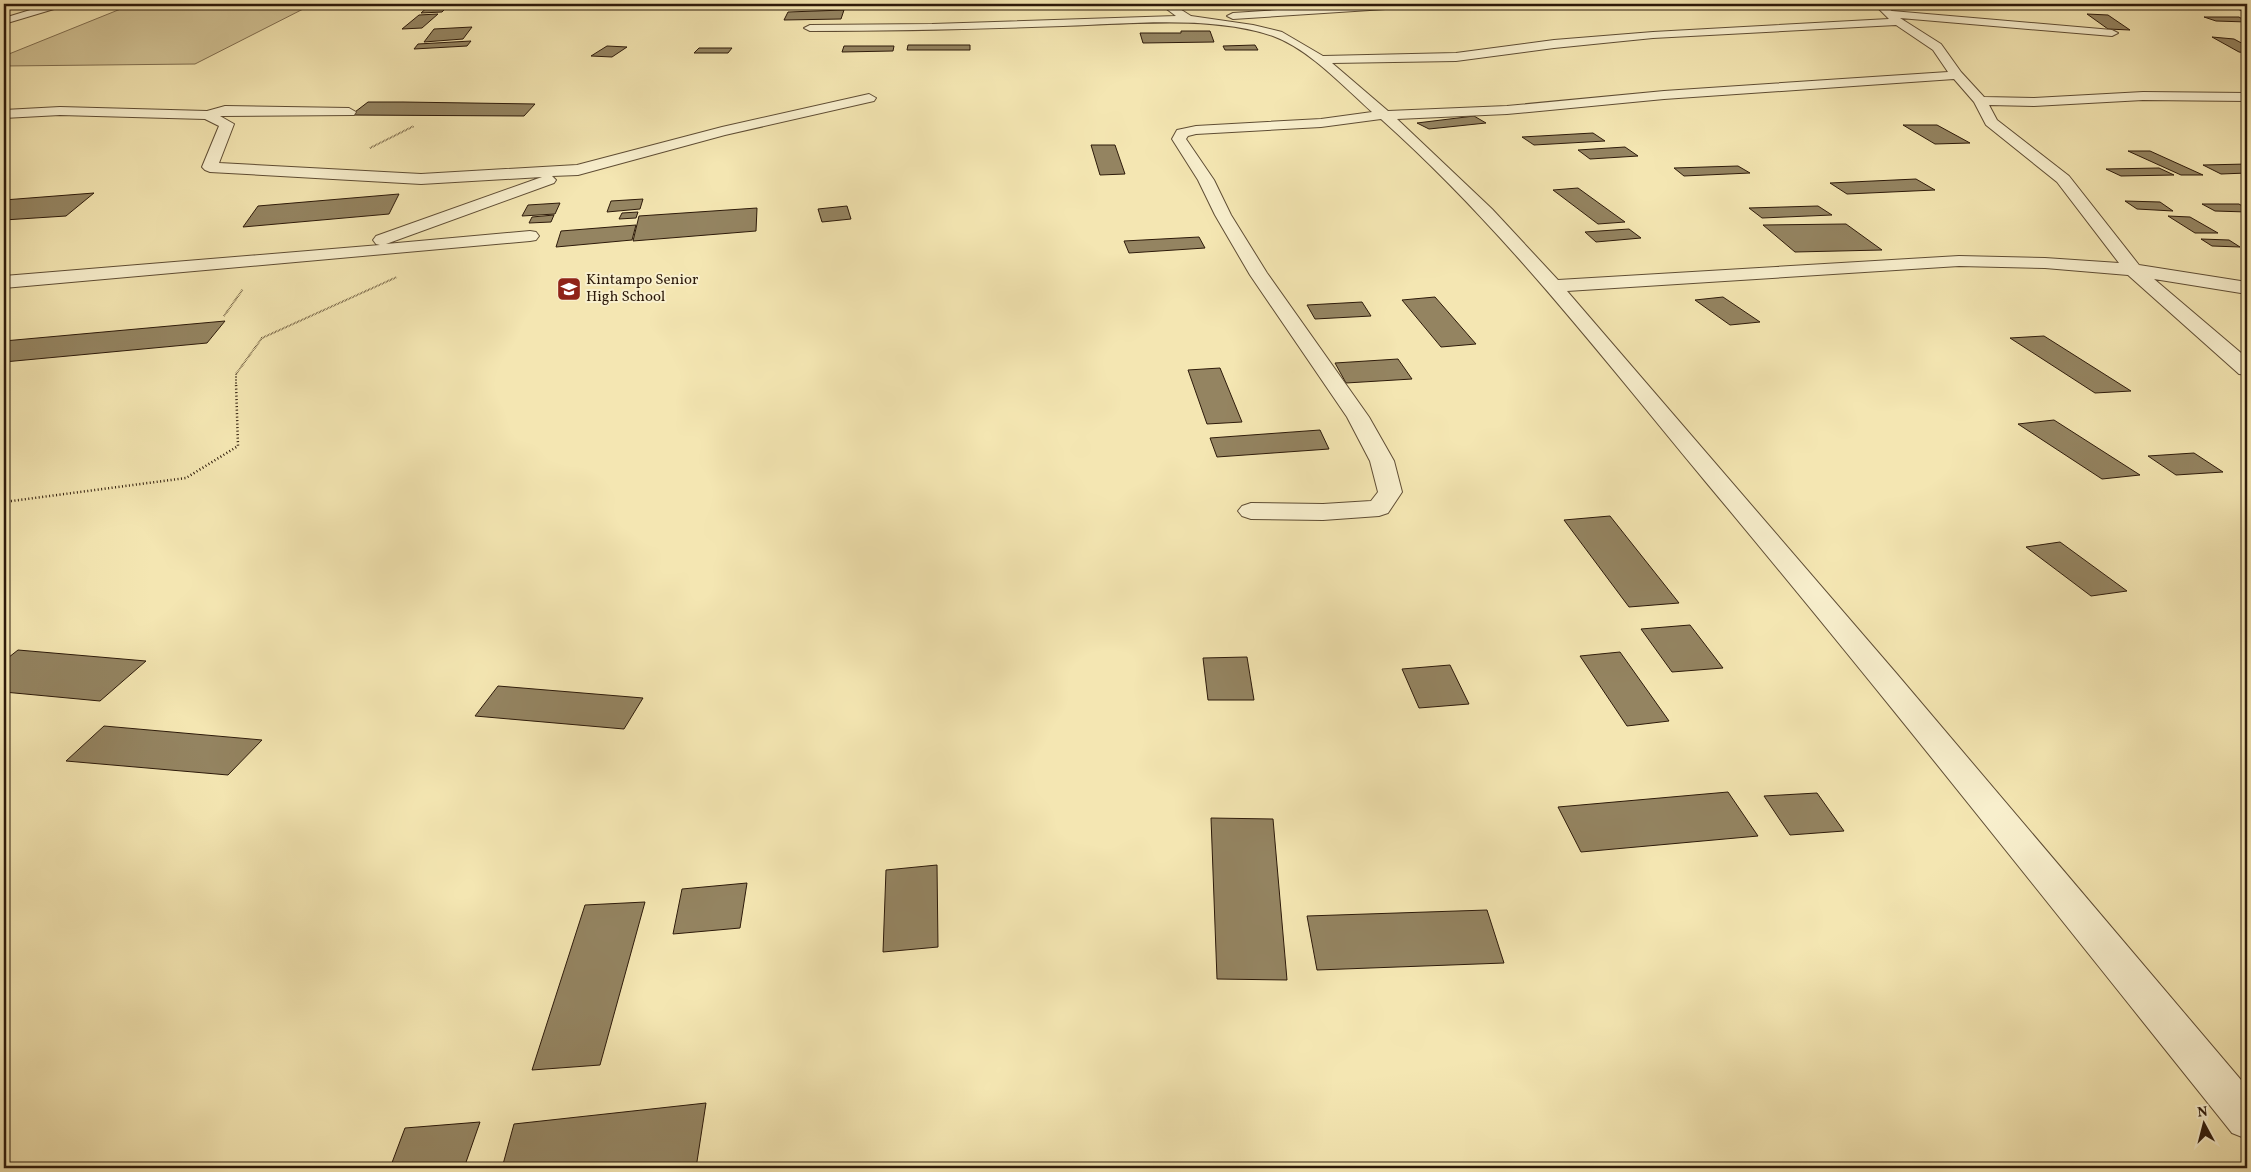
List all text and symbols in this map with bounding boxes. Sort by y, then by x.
place label: Kintampo Senior High School [586,270,698,308]
school or university icon: Kintampo Senior High School [556,276,582,302]
north arrow [2178,1100,2228,1150]
text: N [2196,1103,2209,1123]

